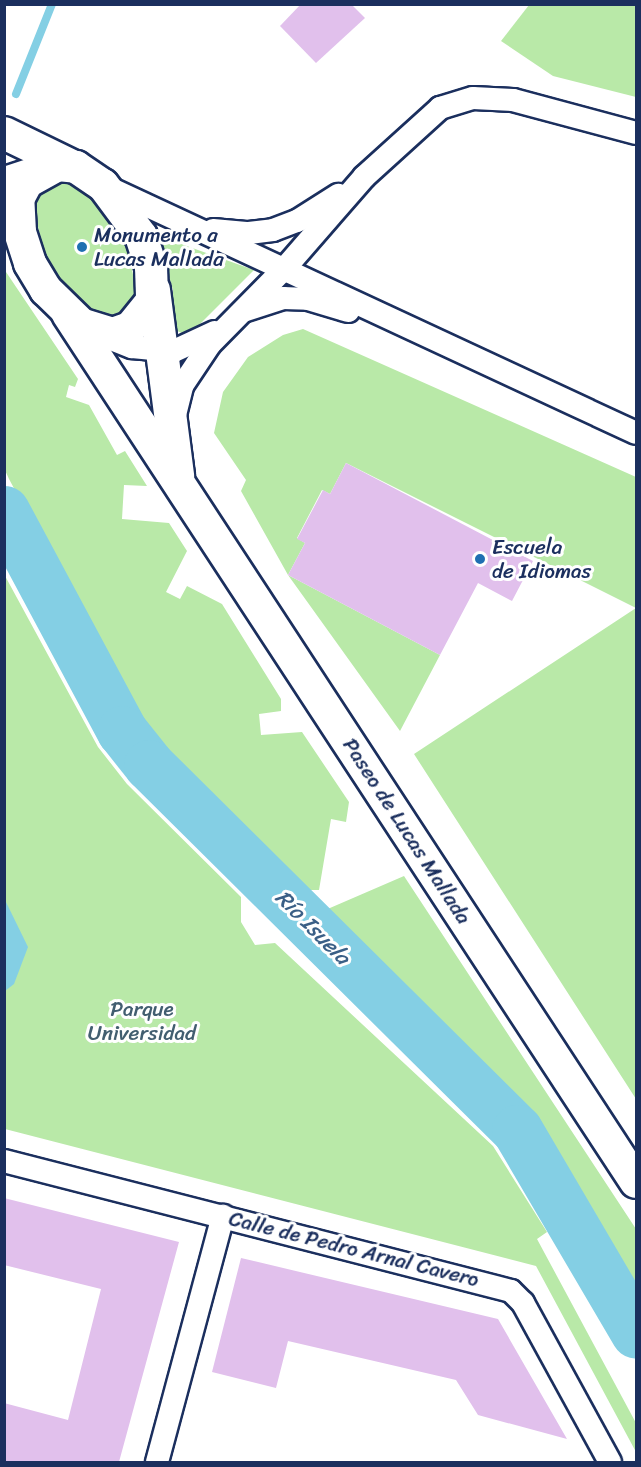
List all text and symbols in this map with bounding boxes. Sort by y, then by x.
place label: Monumento a Lucas Mallada [94,222,223,272]
marker: Monumento a Lucas Mallada [75,240,89,254]
place label: Escuela de Idiomas [492,534,590,584]
marker: Escuela de Idiomas [473,552,487,566]
street label: Paseo de Lucas Mallada [338,734,476,928]
water label: Río Isuela [270,884,356,970]
park label: Parque Universidad [88,996,196,1046]
street label: Calle de Pedro Arnal Cavero [226,1206,482,1292]

